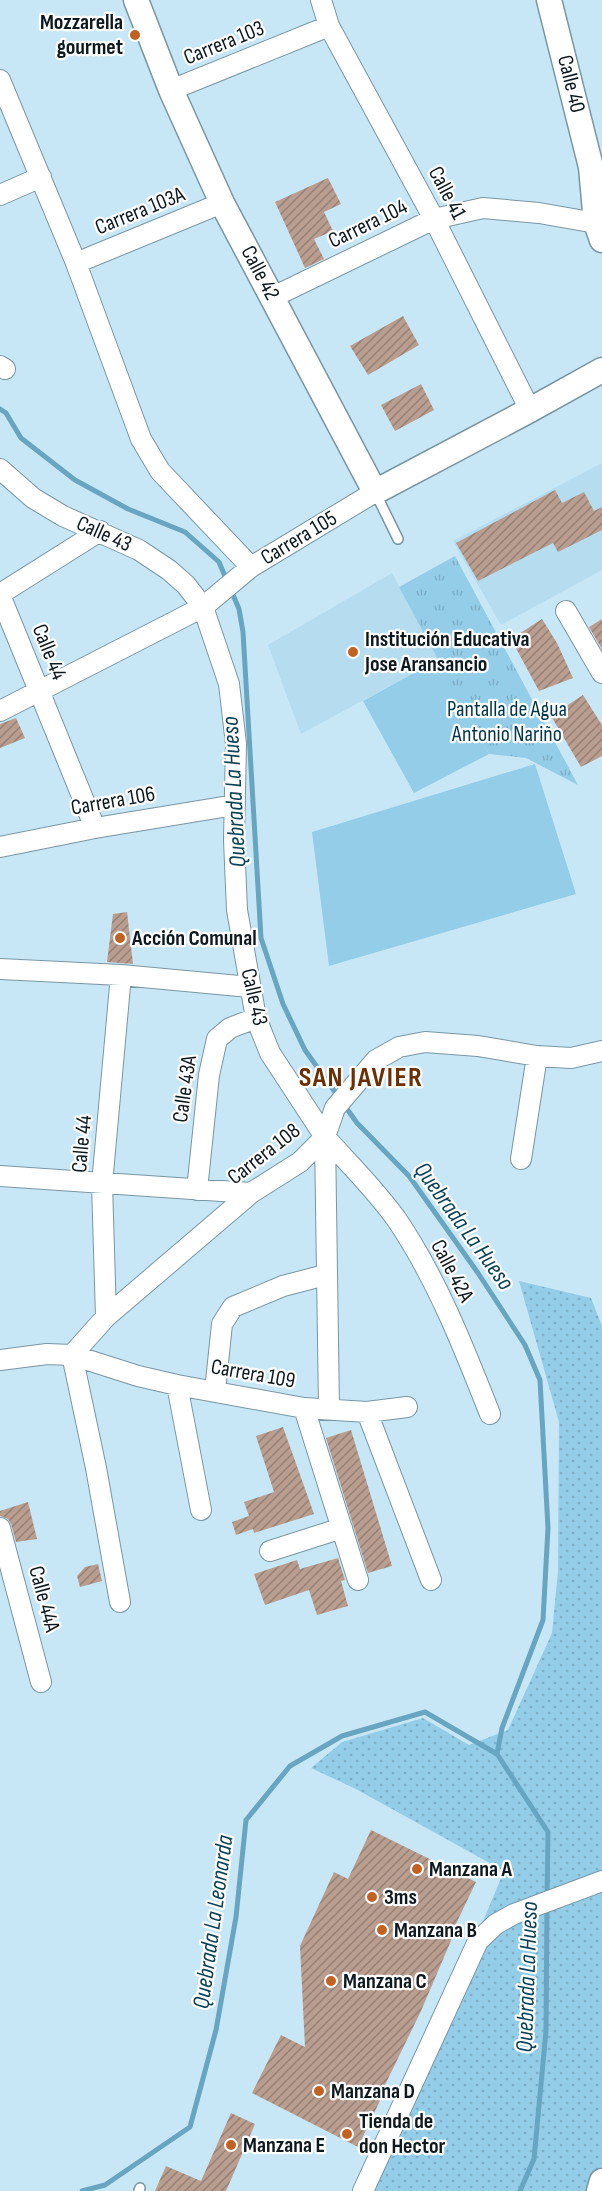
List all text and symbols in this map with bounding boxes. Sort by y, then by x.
place label: Mozzarella gourmet [40,9,123,61]
street label: Carrera 103 [180,15,268,71]
marker: Mozzarella gourmet [128,28,142,42]
street label: Calle 40 [551,52,591,116]
street label: Calle 41 [422,162,472,224]
street label: Carrera 103A [91,181,189,241]
street label: Carrera 104 [324,193,412,255]
street label: Calle 42 [235,241,285,305]
street label: Carrera 105 [256,505,342,571]
street label: Calle 43 [72,510,136,558]
street label: Calle 44 [26,620,72,684]
place label: Institución Educativa Jose Aransancio [364,626,530,678]
marker: Institución Educativa Jose Aransancio [346,645,360,659]
park label: Pantalla de Agua Antonio Nariño [447,696,567,748]
water label: Quebrada La Hueso [216,716,252,868]
street label: Carrera 106 [69,780,157,822]
place label: Acción Comunal [131,925,257,952]
marker: Acción Comunal [113,931,127,945]
street label: Calle 43 [234,966,274,1028]
street label: Calle 43A [167,1053,203,1124]
district label: SAN JAVIER [299,1061,423,1094]
street label: Calle 44 [66,1114,98,1174]
street label: Carrera 108 [222,1117,306,1191]
water label: Quebrada La Hueso [408,1156,520,1296]
street label: Calle 42A [424,1235,480,1307]
street label: Carrera 109 [209,1353,297,1395]
street label: Calle 44A [22,1563,66,1636]
water label: Quebrada La Leonarda [186,1833,240,2011]
place label: Manzana A [429,1856,512,1883]
marker: Manzana A [410,1862,424,1876]
place label: 3ms [384,1884,417,1911]
marker: 3ms [365,1890,379,1904]
water label: Quebrada La Hueso [510,1901,544,2053]
place label: Manzana B [394,1917,477,1944]
marker: Manzana B [375,1923,389,1937]
place label: Manzana C [343,1968,427,1995]
marker: Manzana C [324,1974,338,1988]
place label: Manzana D [331,2078,415,2105]
marker: Manzana D [312,2084,326,2098]
place label: Tienda de don Hector [359,2108,445,2160]
marker: Tienda de don Hector [340,2127,354,2141]
place label: Manzana E [243,2132,325,2159]
marker: Manzana E [224,2138,238,2152]

